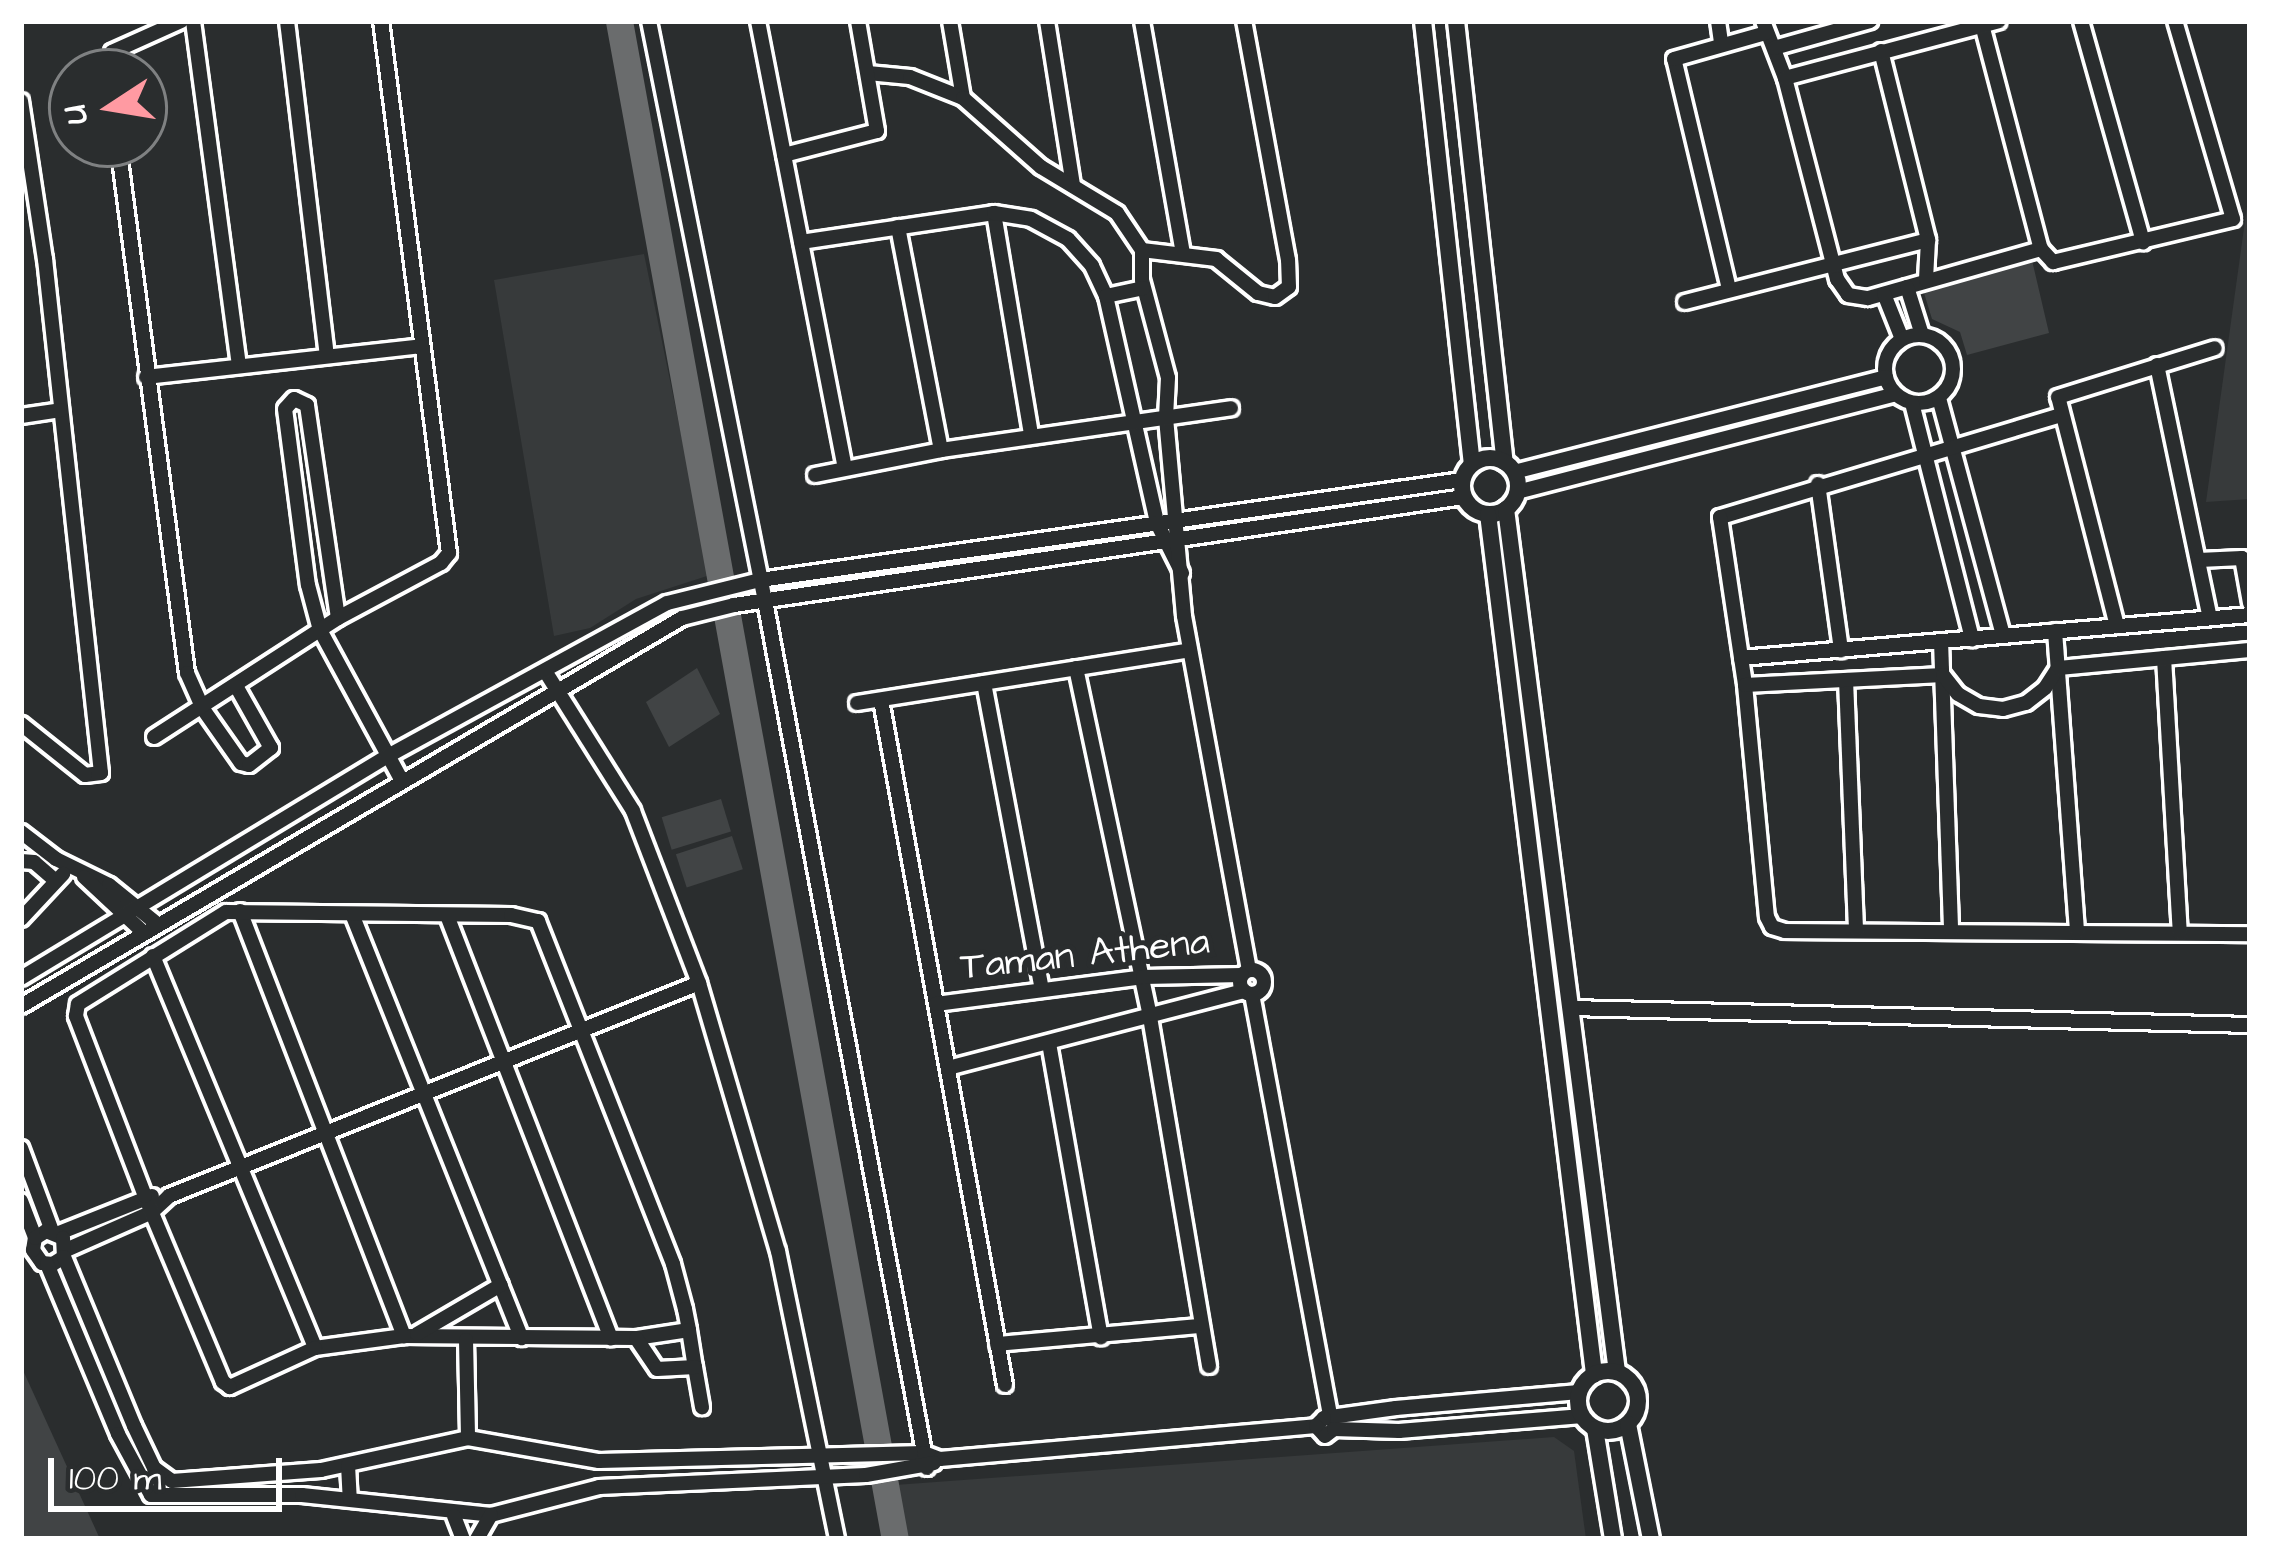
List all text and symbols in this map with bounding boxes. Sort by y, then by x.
north arrow [48,48,168,168]
text: U [51,101,100,129]
street label: Taman Athena [958,919,1212,991]
scale bar [54,1434,288,1508]
text: 100 m [69,1453,161,1504]

